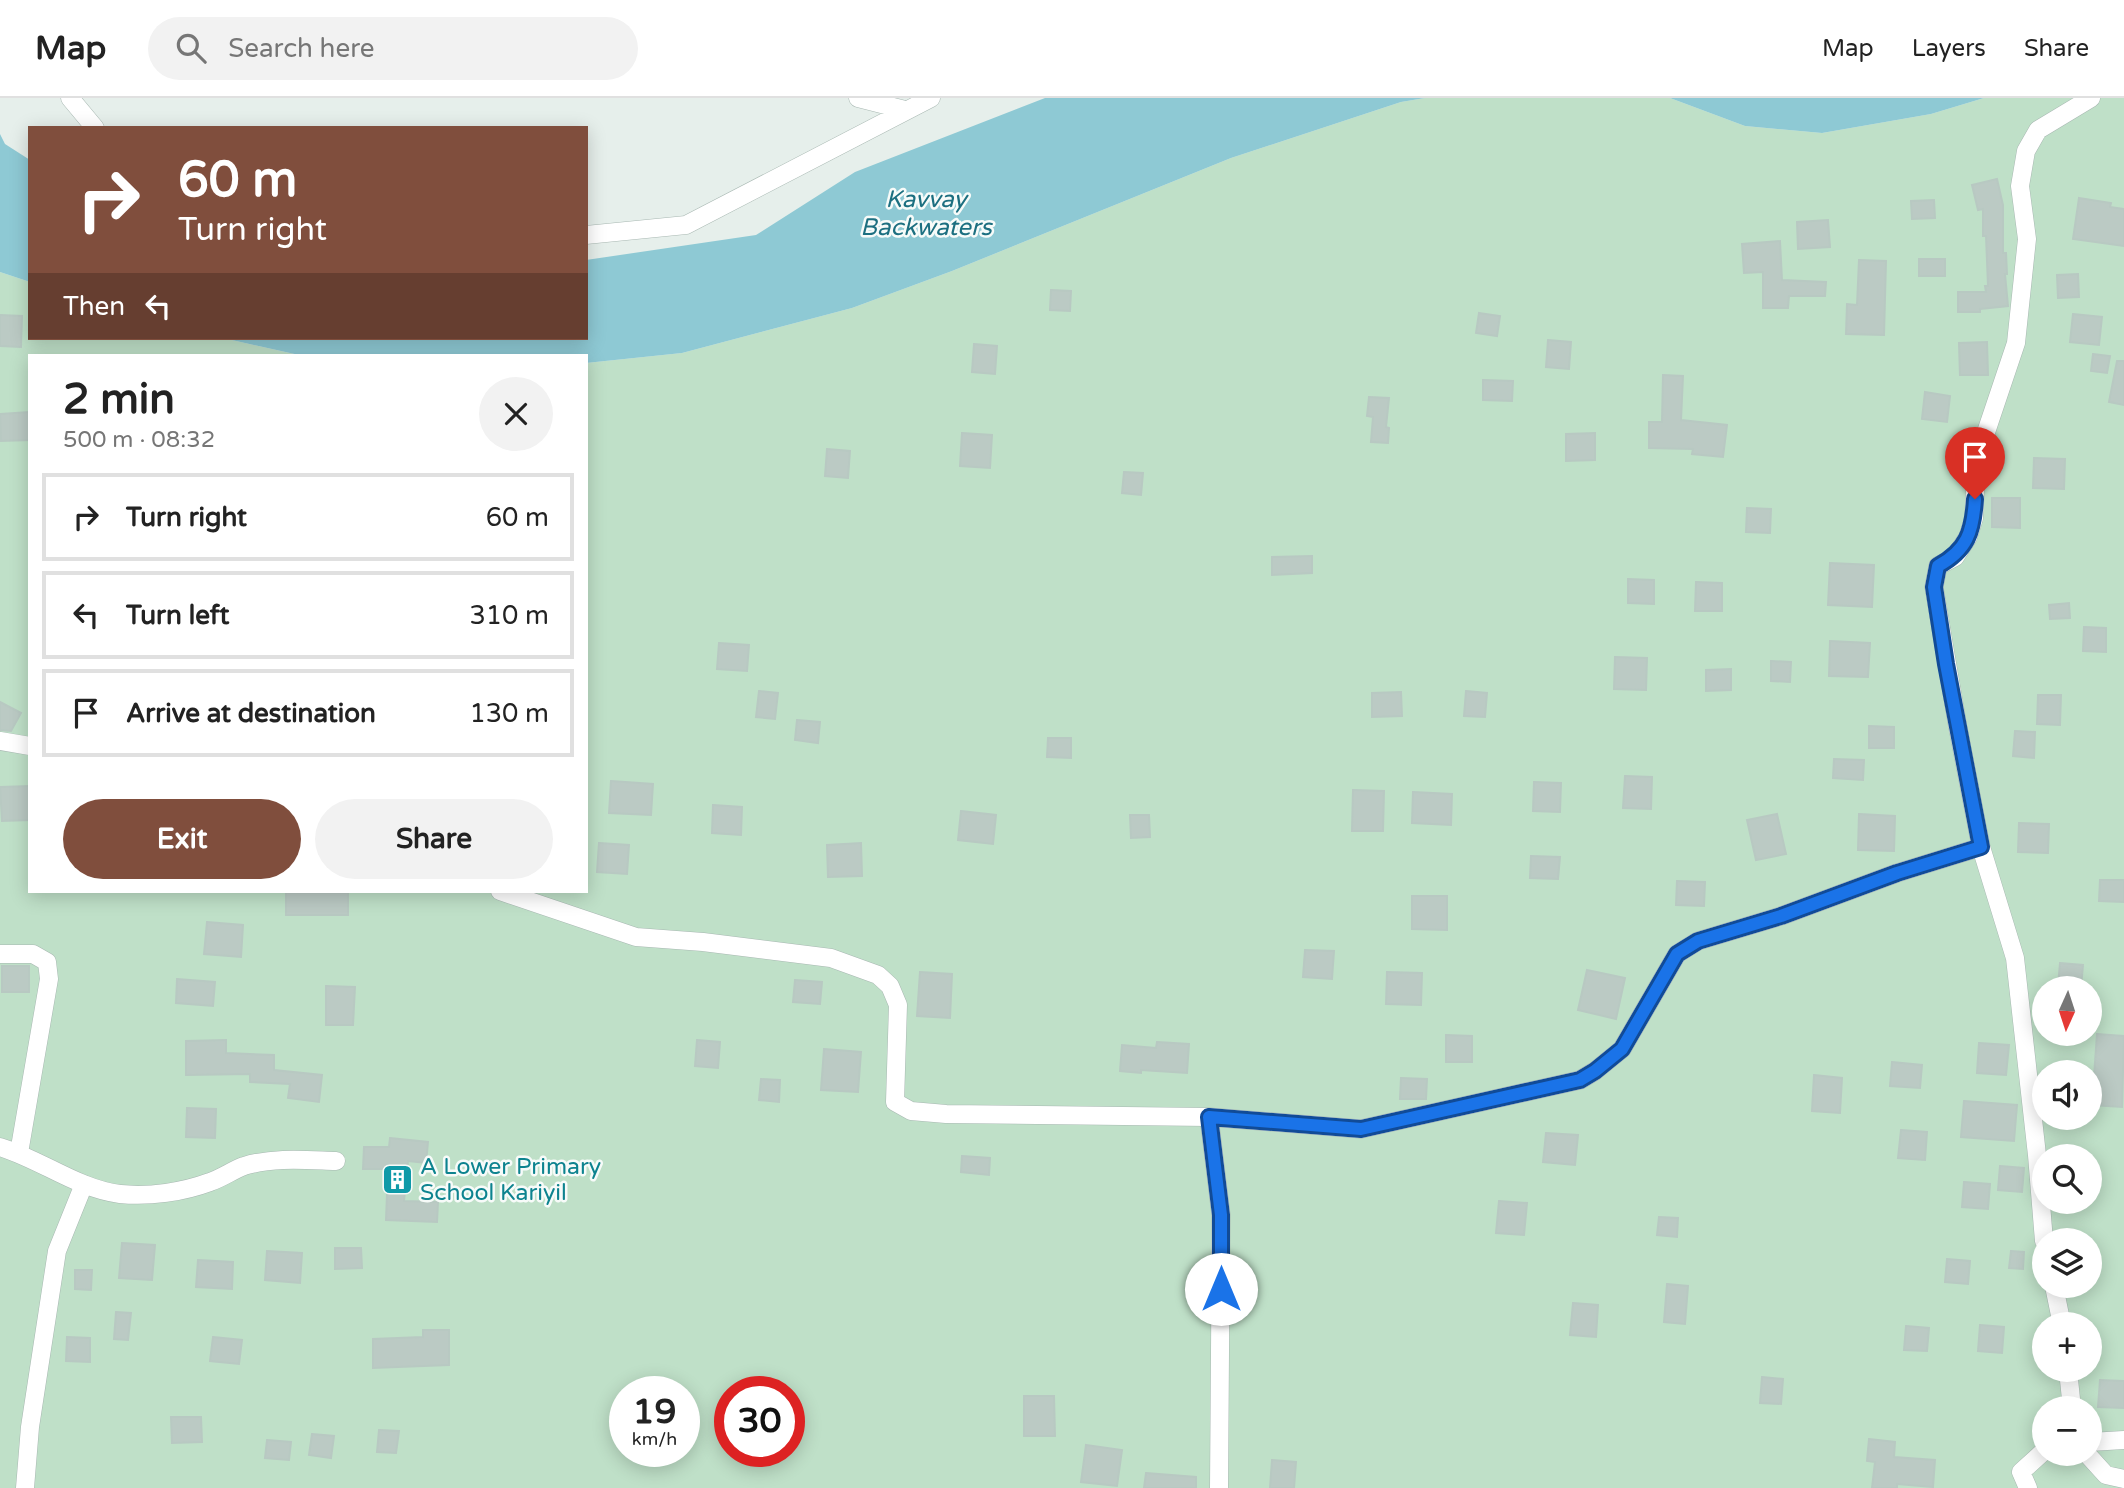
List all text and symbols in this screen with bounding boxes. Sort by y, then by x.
search box [148,17,638,80]
text: Map [35,29,106,68]
icon: search [172,29,210,67]
text: Search here [228,33,374,64]
text: Map [1822,34,1874,63]
text: Layers [1912,34,1986,63]
text: Share [2024,34,2089,63]
text: 60 m [178,151,297,210]
icon: right [63,154,154,245]
water label: Kavvay Backwaters [860,185,993,242]
text: Turn right [178,211,327,249]
icon: left [139,287,177,325]
text: Then [63,291,125,322]
text: 2 min [63,374,175,425]
button: close [479,377,553,451]
text: 500 m · 08:32 [63,426,215,454]
pin [1945,427,2005,499]
icon: arrive [1956,438,1994,476]
icon: right [67,498,105,536]
text: Turn right [126,502,247,533]
text: 60 m [486,502,549,533]
icon: left [67,596,105,634]
text: Turn left [126,600,229,631]
text: 310 m [469,600,549,631]
icon: arrive [67,694,105,732]
text: Arrive at destination [126,698,376,729]
text: 130 m [469,698,549,729]
button: Exit [63,799,301,879]
button: Share [315,799,553,879]
north arrow [2032,976,2102,1046]
map controls [2032,976,2102,1466]
button: sound [2032,1060,2102,1130]
button: search [2032,1144,2102,1214]
place label: A Lower Primary School Kariyil [420,1153,601,1207]
building icon: A Lower Primary School Kariyil [380,1162,414,1196]
button: layers [2032,1228,2102,1298]
position arrow [1184,1252,1258,1326]
button: + [2032,1312,2102,1382]
speed limit sign: 30 [714,1376,805,1467]
text: 19 [633,1391,676,1433]
button: − [2032,1396,2102,1466]
text: km/h [632,1428,677,1450]

